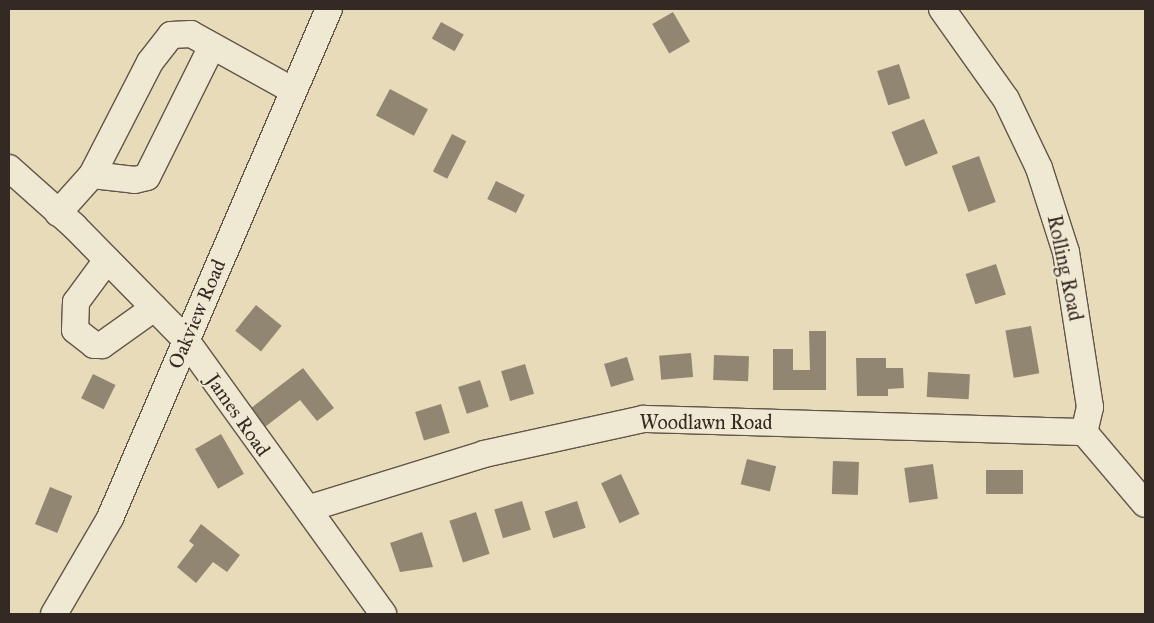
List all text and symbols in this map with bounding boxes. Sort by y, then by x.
street label: Rolling Road [1042,213,1088,323]
street label: Oakview Road [163,256,231,372]
street label: James Road [201,369,275,461]
street label: Woodlawn Road [639,410,773,434]

